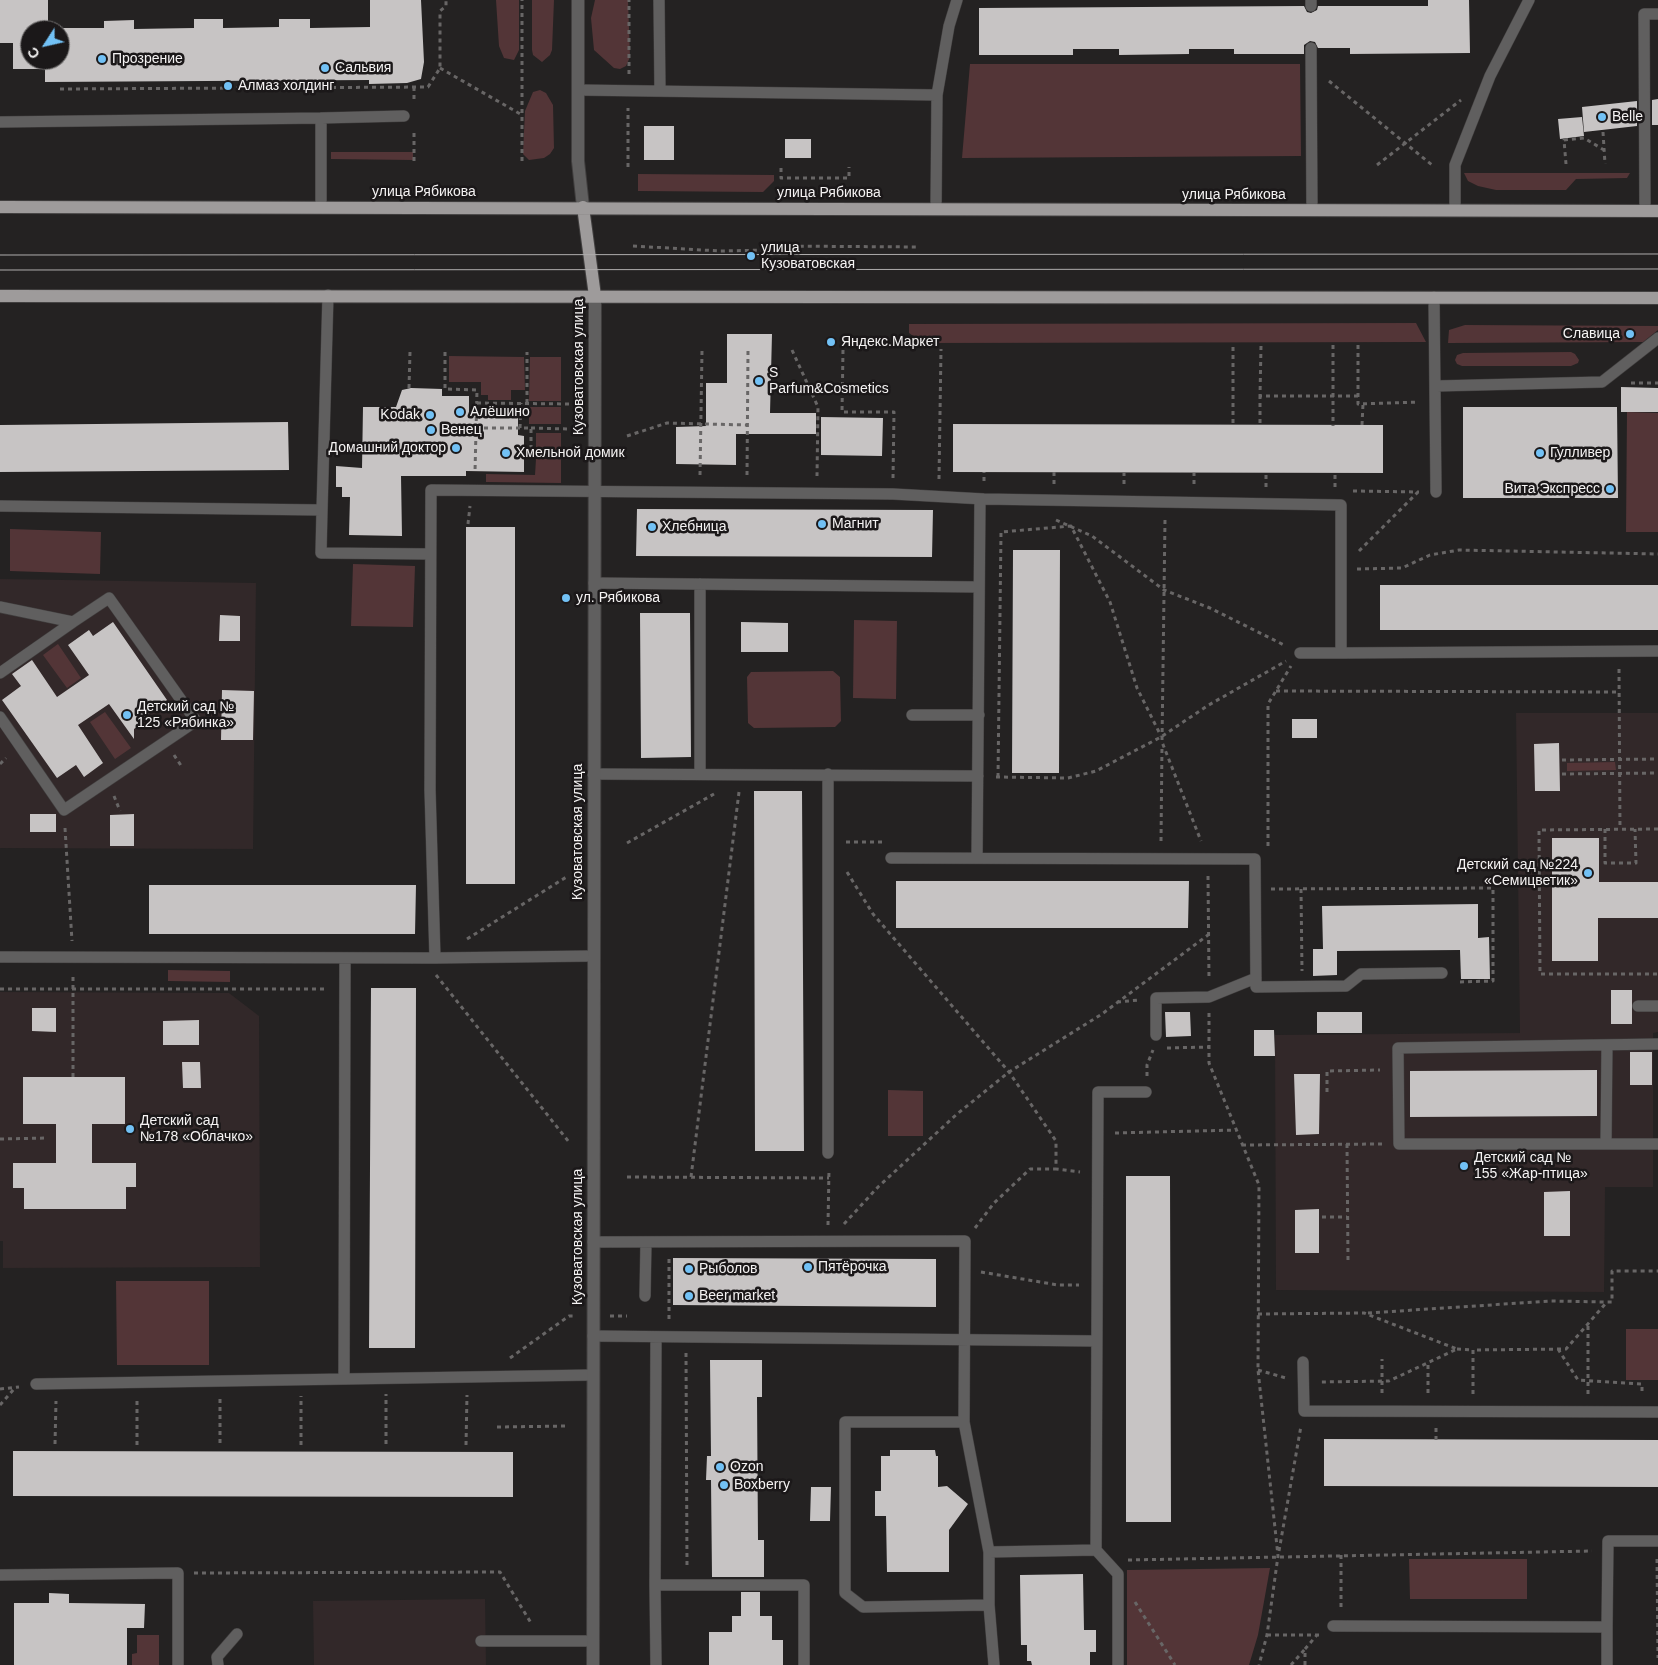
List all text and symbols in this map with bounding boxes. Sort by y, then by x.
north arrow [20,20,70,70]
text: С [24,44,43,62]
place label: Прозрение [112,51,183,67]
marker: Прозрение [96,53,108,65]
place label: Сальвия [335,60,391,76]
marker: Сальвия [319,62,331,74]
place label: Алмаз холдинг [238,78,334,94]
marker: Алмаз холдинг [222,80,234,92]
place label: Belle [1612,109,1643,125]
marker: Belle [1596,111,1608,123]
street label: улица Рябикова [372,184,476,200]
street label: улица Рябикова [777,185,881,201]
street label: улица Рябикова [1182,187,1286,203]
place label: улица Кузоватовская [761,240,855,272]
marker: улица Кузоватовская [745,250,757,262]
street label: Кузоватовская улица [571,299,587,435]
place label: Славица [1563,326,1620,342]
marker: Славица [1624,328,1636,340]
place label: Яндекс.Маркет [841,334,939,350]
marker: Яндекс.Маркет [825,336,837,348]
place label: S Parfum&Cosmetics [769,365,889,398]
marker: S Parfum&Cosmetics [753,375,765,387]
place label: Алёшино [470,404,530,420]
marker: Алёшино [454,406,466,418]
place label: Kodak [380,407,420,423]
marker: Kodak [424,409,436,421]
place label: Венец [441,422,482,438]
marker: Венец [425,424,437,436]
place label: Домашний доктор [329,440,446,456]
marker: Домашний доктор [450,442,462,454]
place label: Хмельной домик [516,445,624,461]
place label: Гулливер [1550,445,1610,461]
marker: Хмельной домик [500,447,512,459]
marker: Гулливер [1534,447,1546,459]
place label: Вита Экспресс [1504,481,1600,497]
marker: Вита Экспресс [1604,483,1616,495]
place label: Магнит [832,516,879,532]
marker: Магнит [816,518,828,530]
place label: Хлебница [662,519,727,535]
marker: Хлебница [646,521,658,533]
place label: ул. Рябикова [576,590,660,606]
marker: ул. Рябикова [560,592,572,604]
place label: Детский сад № 125 «Рябинка» [137,699,235,732]
marker: Детский сад № 125 «Рябинка» [121,709,133,721]
street label: Кузоватовская улица [570,764,586,900]
place label: Детский сад №224 «Семицветик» [1457,857,1578,890]
marker: Детский сад №224 «Семицветик» [1582,867,1594,879]
place label: Детский сад №178 «Облачко» [140,1113,253,1146]
marker: Детский сад №178 «Облачко» [124,1123,136,1135]
place label: Детский сад № 155 «Жар-птица» [1474,1150,1588,1182]
marker: Детский сад № 155 «Жар-птица» [1458,1160,1470,1172]
street label: Кузоватовская улица [570,1169,586,1305]
place label: Пятёрочка [818,1259,887,1275]
place label: Рыболов [699,1261,757,1277]
marker: Пятёрочка [802,1261,814,1273]
marker: Рыболов [683,1263,695,1275]
place label: Beer market [699,1288,775,1304]
marker: Beer market [683,1290,695,1302]
place label: Ozon [730,1459,763,1475]
marker: Ozon [714,1461,726,1473]
place label: Boxberry [734,1477,790,1493]
marker: Boxberry [718,1479,730,1491]

